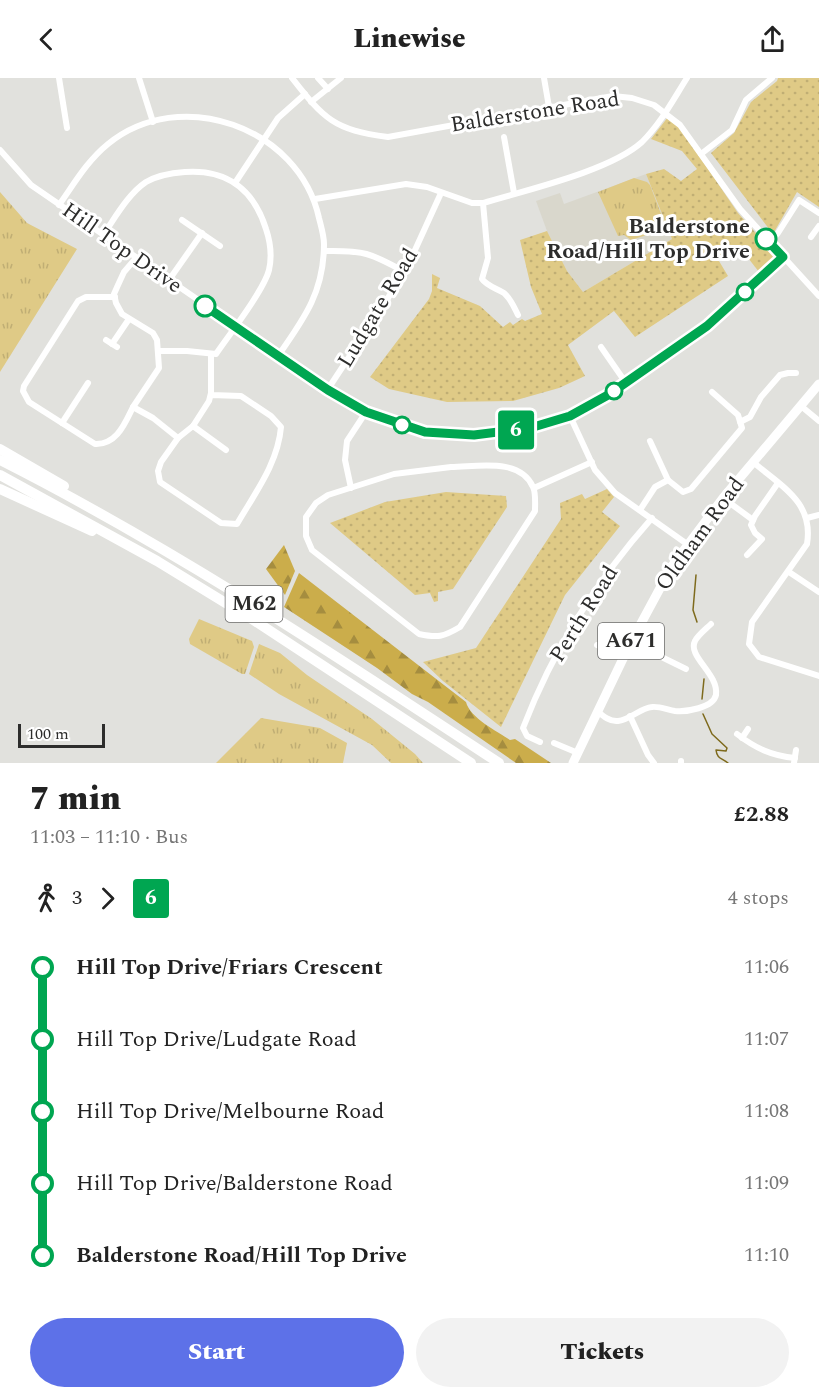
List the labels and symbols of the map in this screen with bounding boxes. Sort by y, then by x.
street label: Balderstone Road [448,82,622,142]
street label: Hill Top Drive [55,194,189,302]
place label: Balderstone Road/Hill Top Drive [546,210,750,268]
marker: Balderstone Road/Hill Top Drive [755,228,777,250]
street label: Ludgate Road [329,242,427,374]
unlabelled marker [736,283,754,301]
unlabelled marker [194,295,216,317]
unlabelled marker [605,382,623,400]
line badge: 6 [496,410,536,450]
unlabelled marker [393,416,411,434]
street label: Oldham Road [647,470,753,598]
street label: Perth Road [541,559,627,669]
road number: M62 [226,586,282,622]
road number: A671 [598,623,664,659]
scale bar [18,721,105,748]

